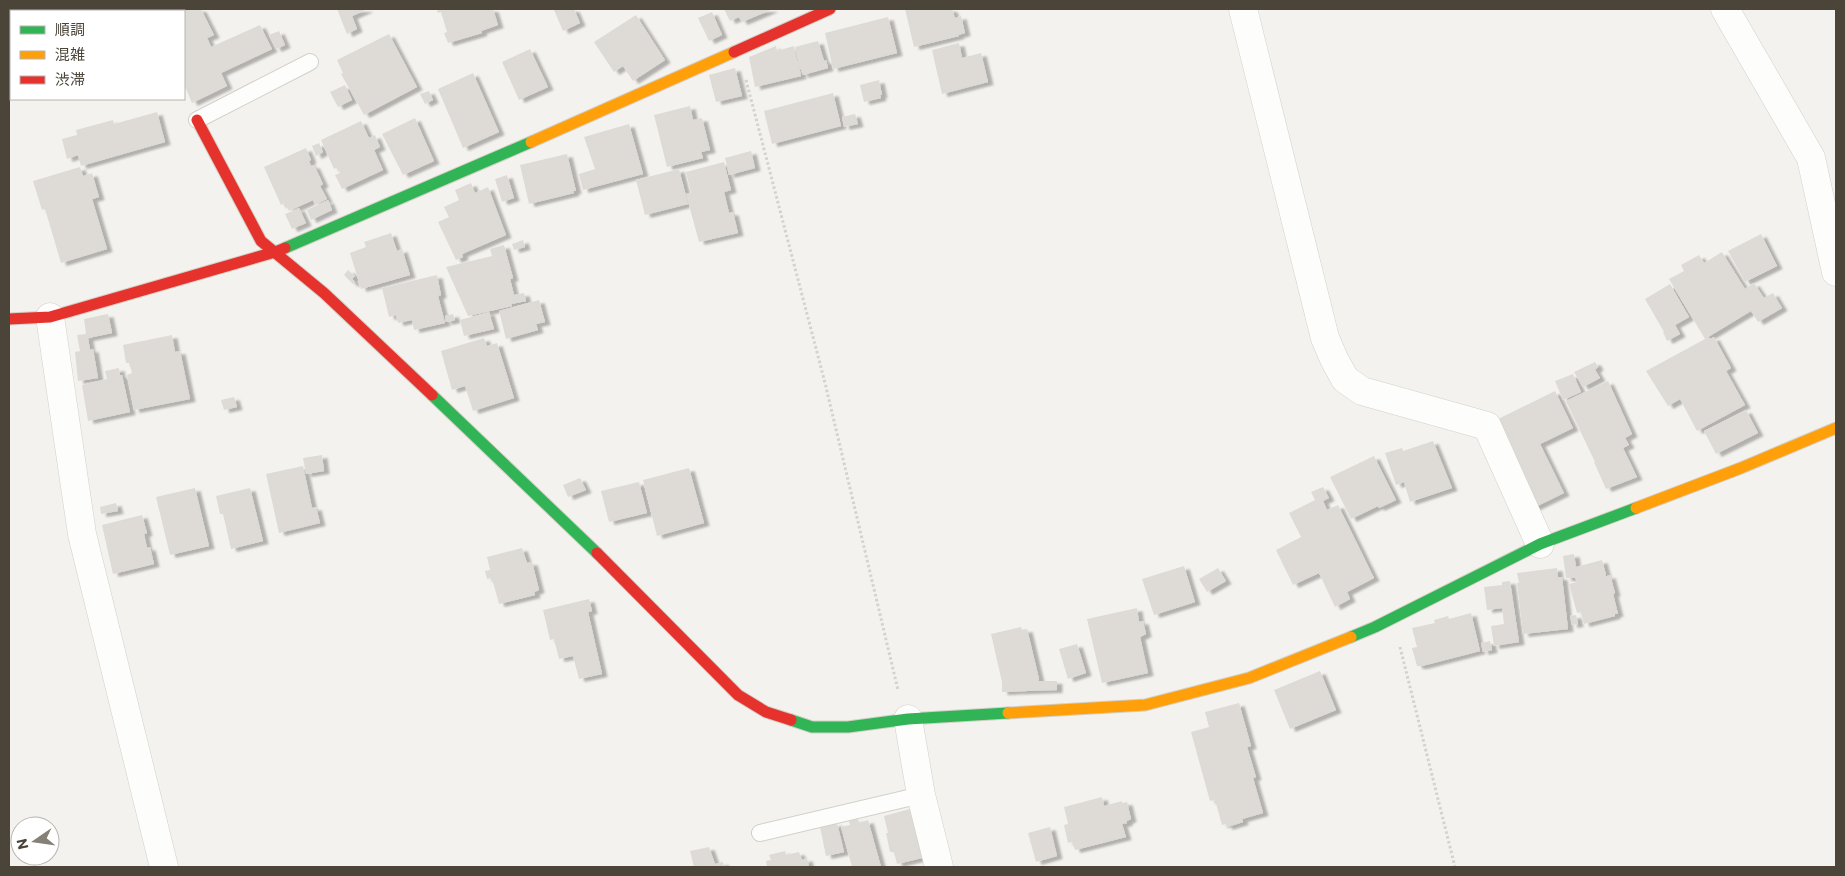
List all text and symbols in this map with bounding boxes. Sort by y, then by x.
legend [10,10,185,100]
text: 順調 [55,20,85,38]
text: 混雑 [55,45,85,63]
text: 渋滞 [55,70,85,88]
north arrow [10,816,60,866]
text: N [12,837,31,851]

